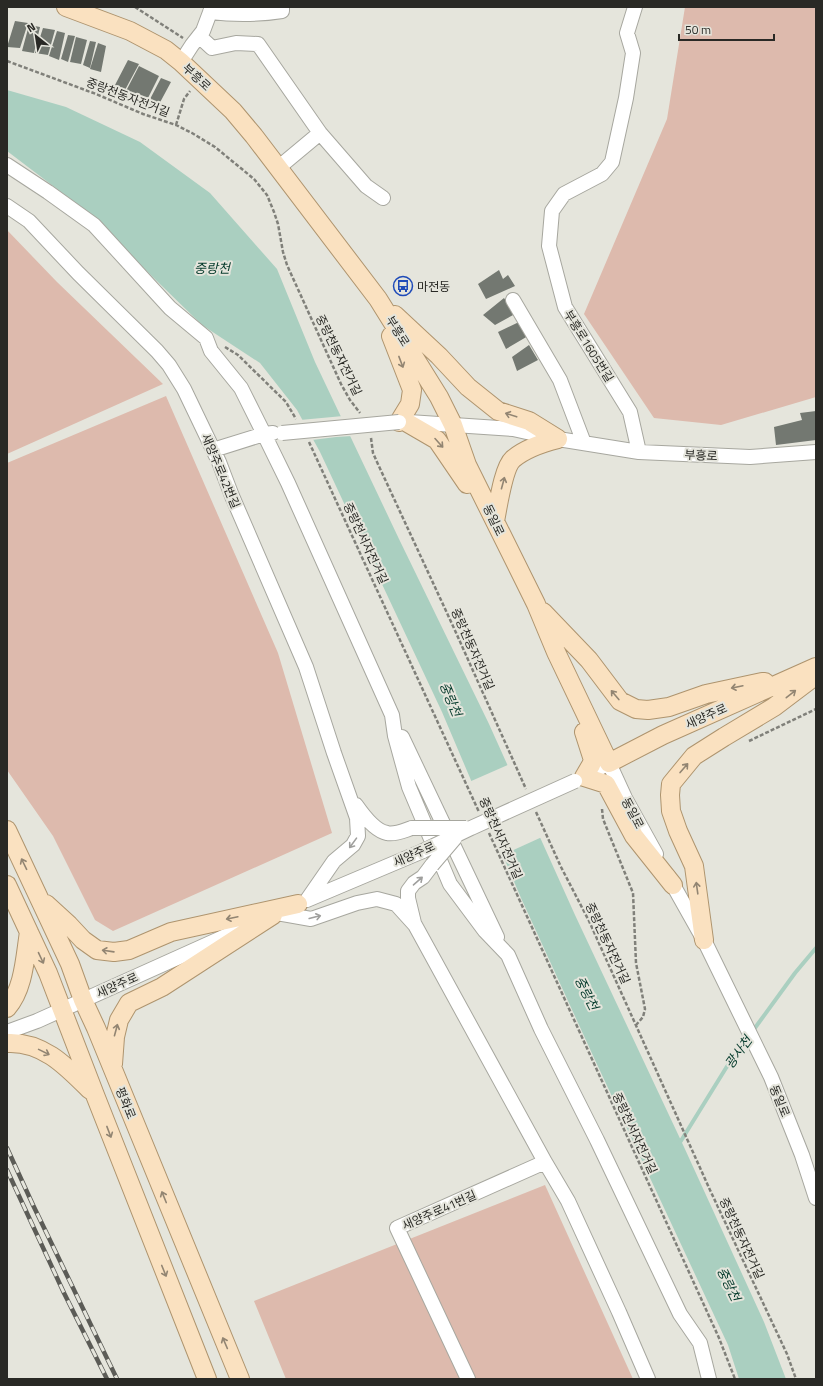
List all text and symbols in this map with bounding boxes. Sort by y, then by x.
north arrow [16,16,56,56]
scale bar [679,16,774,42]
text: N [24,19,38,36]
text: 50 m [685,20,711,39]
street label: 부흥로 [178,59,216,95]
street label: 중랑천동자전거길 [83,72,173,122]
water label: 중랑천 [194,258,231,278]
bus stop icon: 마전동 [392,275,414,297]
place label: 마전동 [417,277,450,296]
street label: 부흥로1605번길 [559,306,619,386]
street label: 중랑천동자전거길 [311,311,367,399]
street label: 부흥로 [381,312,415,350]
one-way arrow [398,356,406,368]
one-way arrow [505,411,518,418]
street label: 새양주로42번길 [197,431,245,511]
one-way arrow [434,438,443,448]
street label: 부흥로 [684,445,718,465]
one-way arrow [500,476,507,489]
street label: 중랑천서자전거길 [339,499,393,587]
street label: 동일로 [478,501,510,539]
street label: 중랑천동자전거길 [446,605,500,693]
water label: 중랑천 [435,679,468,720]
one-way arrow [731,683,744,691]
one-way arrow [610,689,619,700]
one-way arrow [785,690,796,699]
street label: 새양주로 [682,698,730,734]
one-way arrow [680,763,689,773]
street label: 중랑천서자전거길 [474,794,528,882]
street label: 동일로 [617,794,649,832]
street label: 새양주로 [390,836,438,872]
one-way arrow [349,838,357,849]
one-way arrow [20,858,27,870]
one-way arrow [413,876,423,885]
one-way arrow [693,882,701,895]
street label: 중랑천동자전거길 [581,899,635,987]
one-way arrow [308,913,321,921]
one-way arrow [226,915,239,923]
one-way arrow [102,947,115,955]
one-way arrow [38,952,45,964]
street label: 새양주로 [93,967,141,1003]
water label: 중랑천 [570,972,605,1014]
one-way arrow [113,1024,121,1037]
water label: 광사천 [719,1031,757,1072]
one-way arrow [38,1049,50,1056]
street label: 동일로 [765,1082,795,1120]
street label: 평화로 [111,1084,141,1122]
street label: 중랑천서자전거길 [608,1089,662,1177]
one-way arrow [105,1125,113,1137]
street label: 새양주로41번길 [399,1185,479,1235]
one-way arrow [160,1191,168,1203]
street label: 중랑천동자전거길 [715,1194,769,1282]
water label: 중랑천 [712,1263,746,1305]
one-way arrow [161,1265,168,1277]
one-way arrow [221,1337,228,1349]

